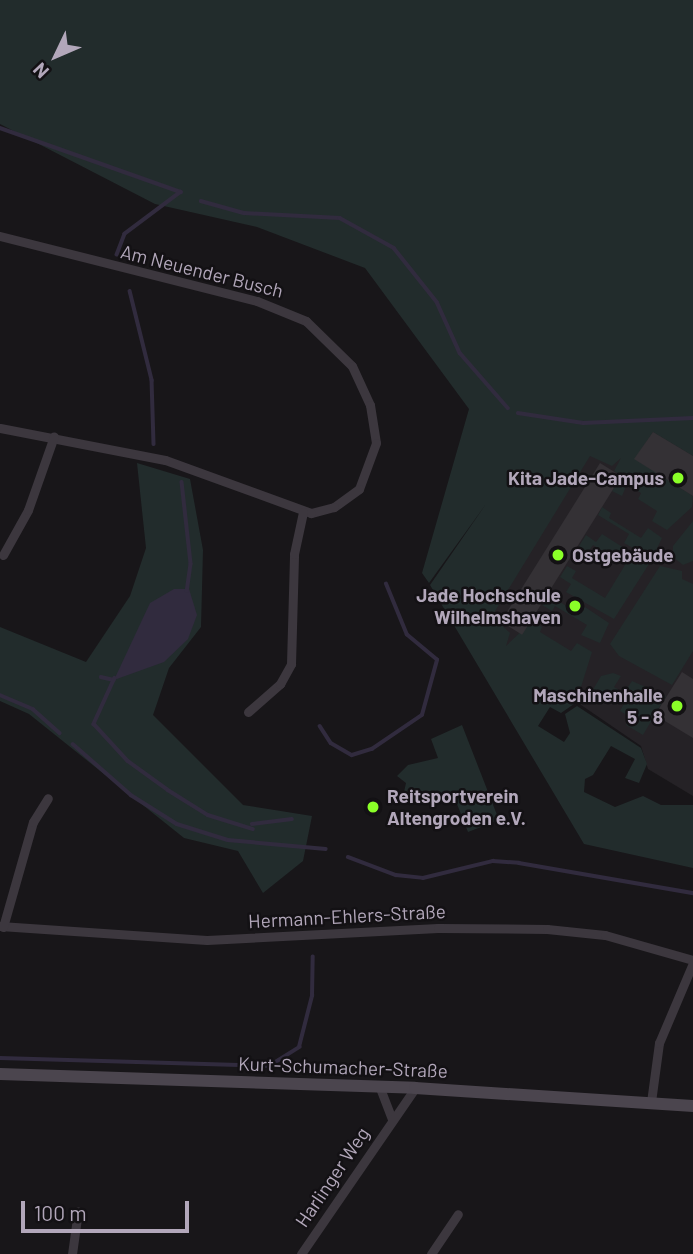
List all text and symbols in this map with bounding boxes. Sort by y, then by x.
north arrow [21,21,91,91]
text: N [28,58,53,83]
street label: Am Neuender Busch [118,240,286,302]
place label: Kita Jade-Campus [508,467,664,489]
marker: Kita Jade-Campus [670,470,686,486]
place label: Ostgebäude [572,544,674,566]
marker: Ostgebäude [550,547,566,563]
place label: Jade Hochschule Wilhelmshaven [416,584,561,628]
marker: Jade Hochschule Wilhelmshaven [567,598,583,614]
place label: Maschinenhalle 5 - 8 [533,684,663,728]
marker: Maschinenhalle 5 - 8 [669,698,685,714]
place label: Reitsportverein Altengroden e.V. [387,785,526,829]
marker: Reitsportverein Altengroden e.V. [365,799,381,815]
street label: Hermann-Ehlers-Straße [248,899,446,933]
street label: Kurt-Schumacher-Straße [238,1052,448,1082]
street label: Harlinger Weg [290,1123,374,1231]
scale bar [24,1188,192,1232]
text: 100 m [34,1200,87,1225]

